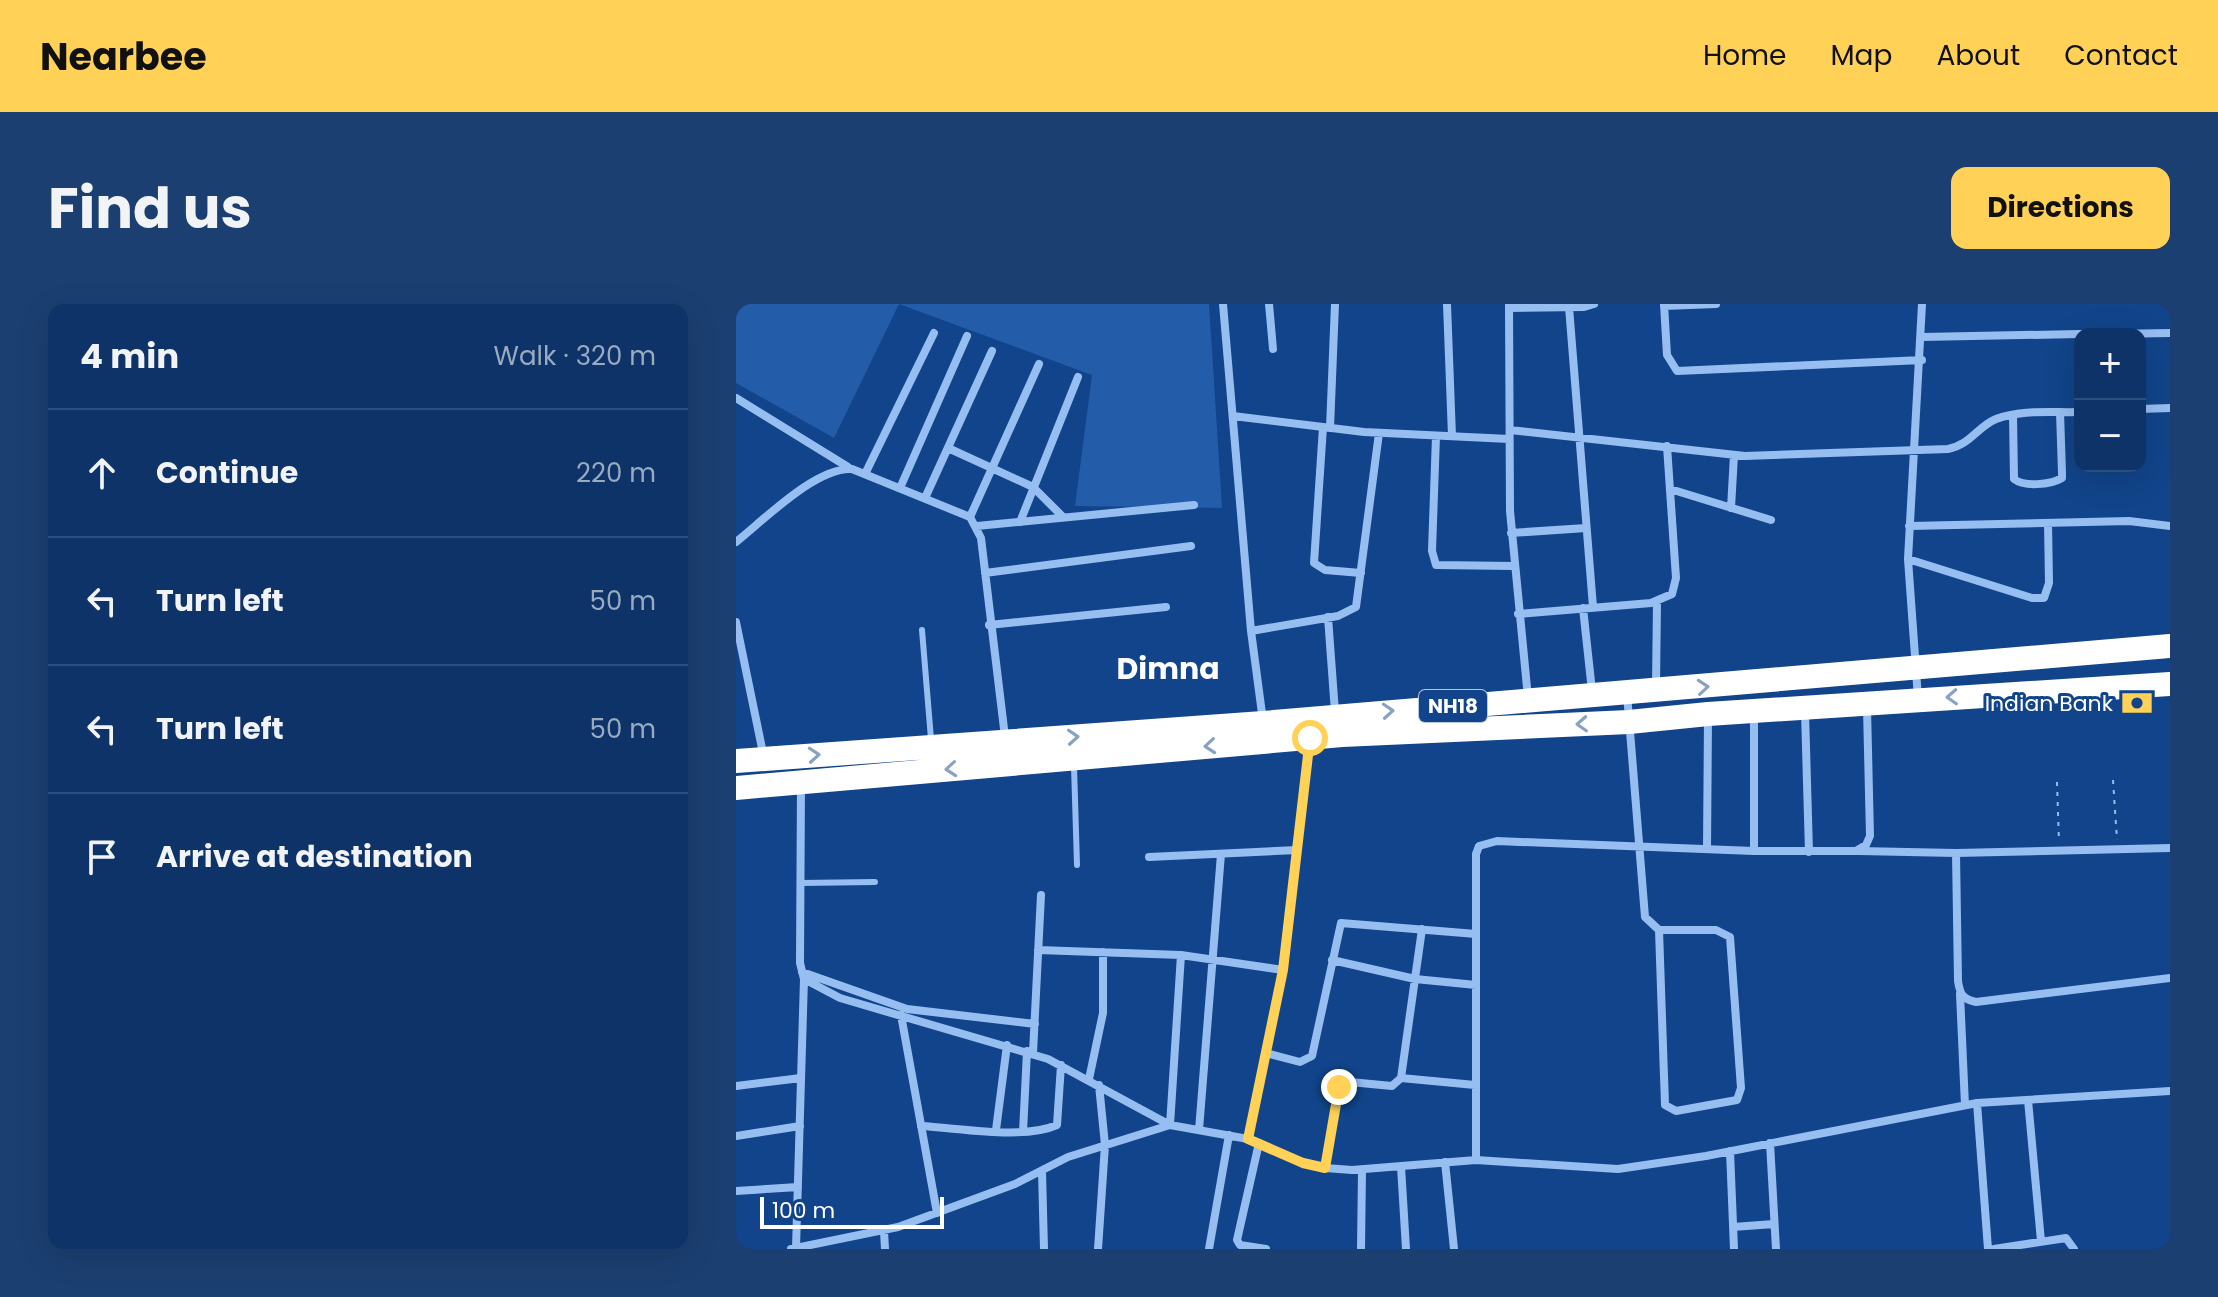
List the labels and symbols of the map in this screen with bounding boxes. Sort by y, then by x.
district label: Dimna [1116,647,1220,690]
one-way arrow [1697,678,1710,695]
bank icon: Indian Bank [2120,686,2154,720]
one-way arrow [1945,688,1958,705]
place label: Indian Bank [1985,688,2114,719]
road number: NH18 [1419,690,1487,722]
one-way arrow [1382,703,1395,720]
one-way arrow [1575,716,1588,733]
route start [1292,720,1328,756]
one-way arrow [1067,729,1080,746]
one-way arrow [1203,737,1216,754]
one-way arrow [808,747,821,764]
one-way arrow [944,760,957,777]
route end [1321,1069,1357,1105]
scale bar [760,1193,944,1229]

